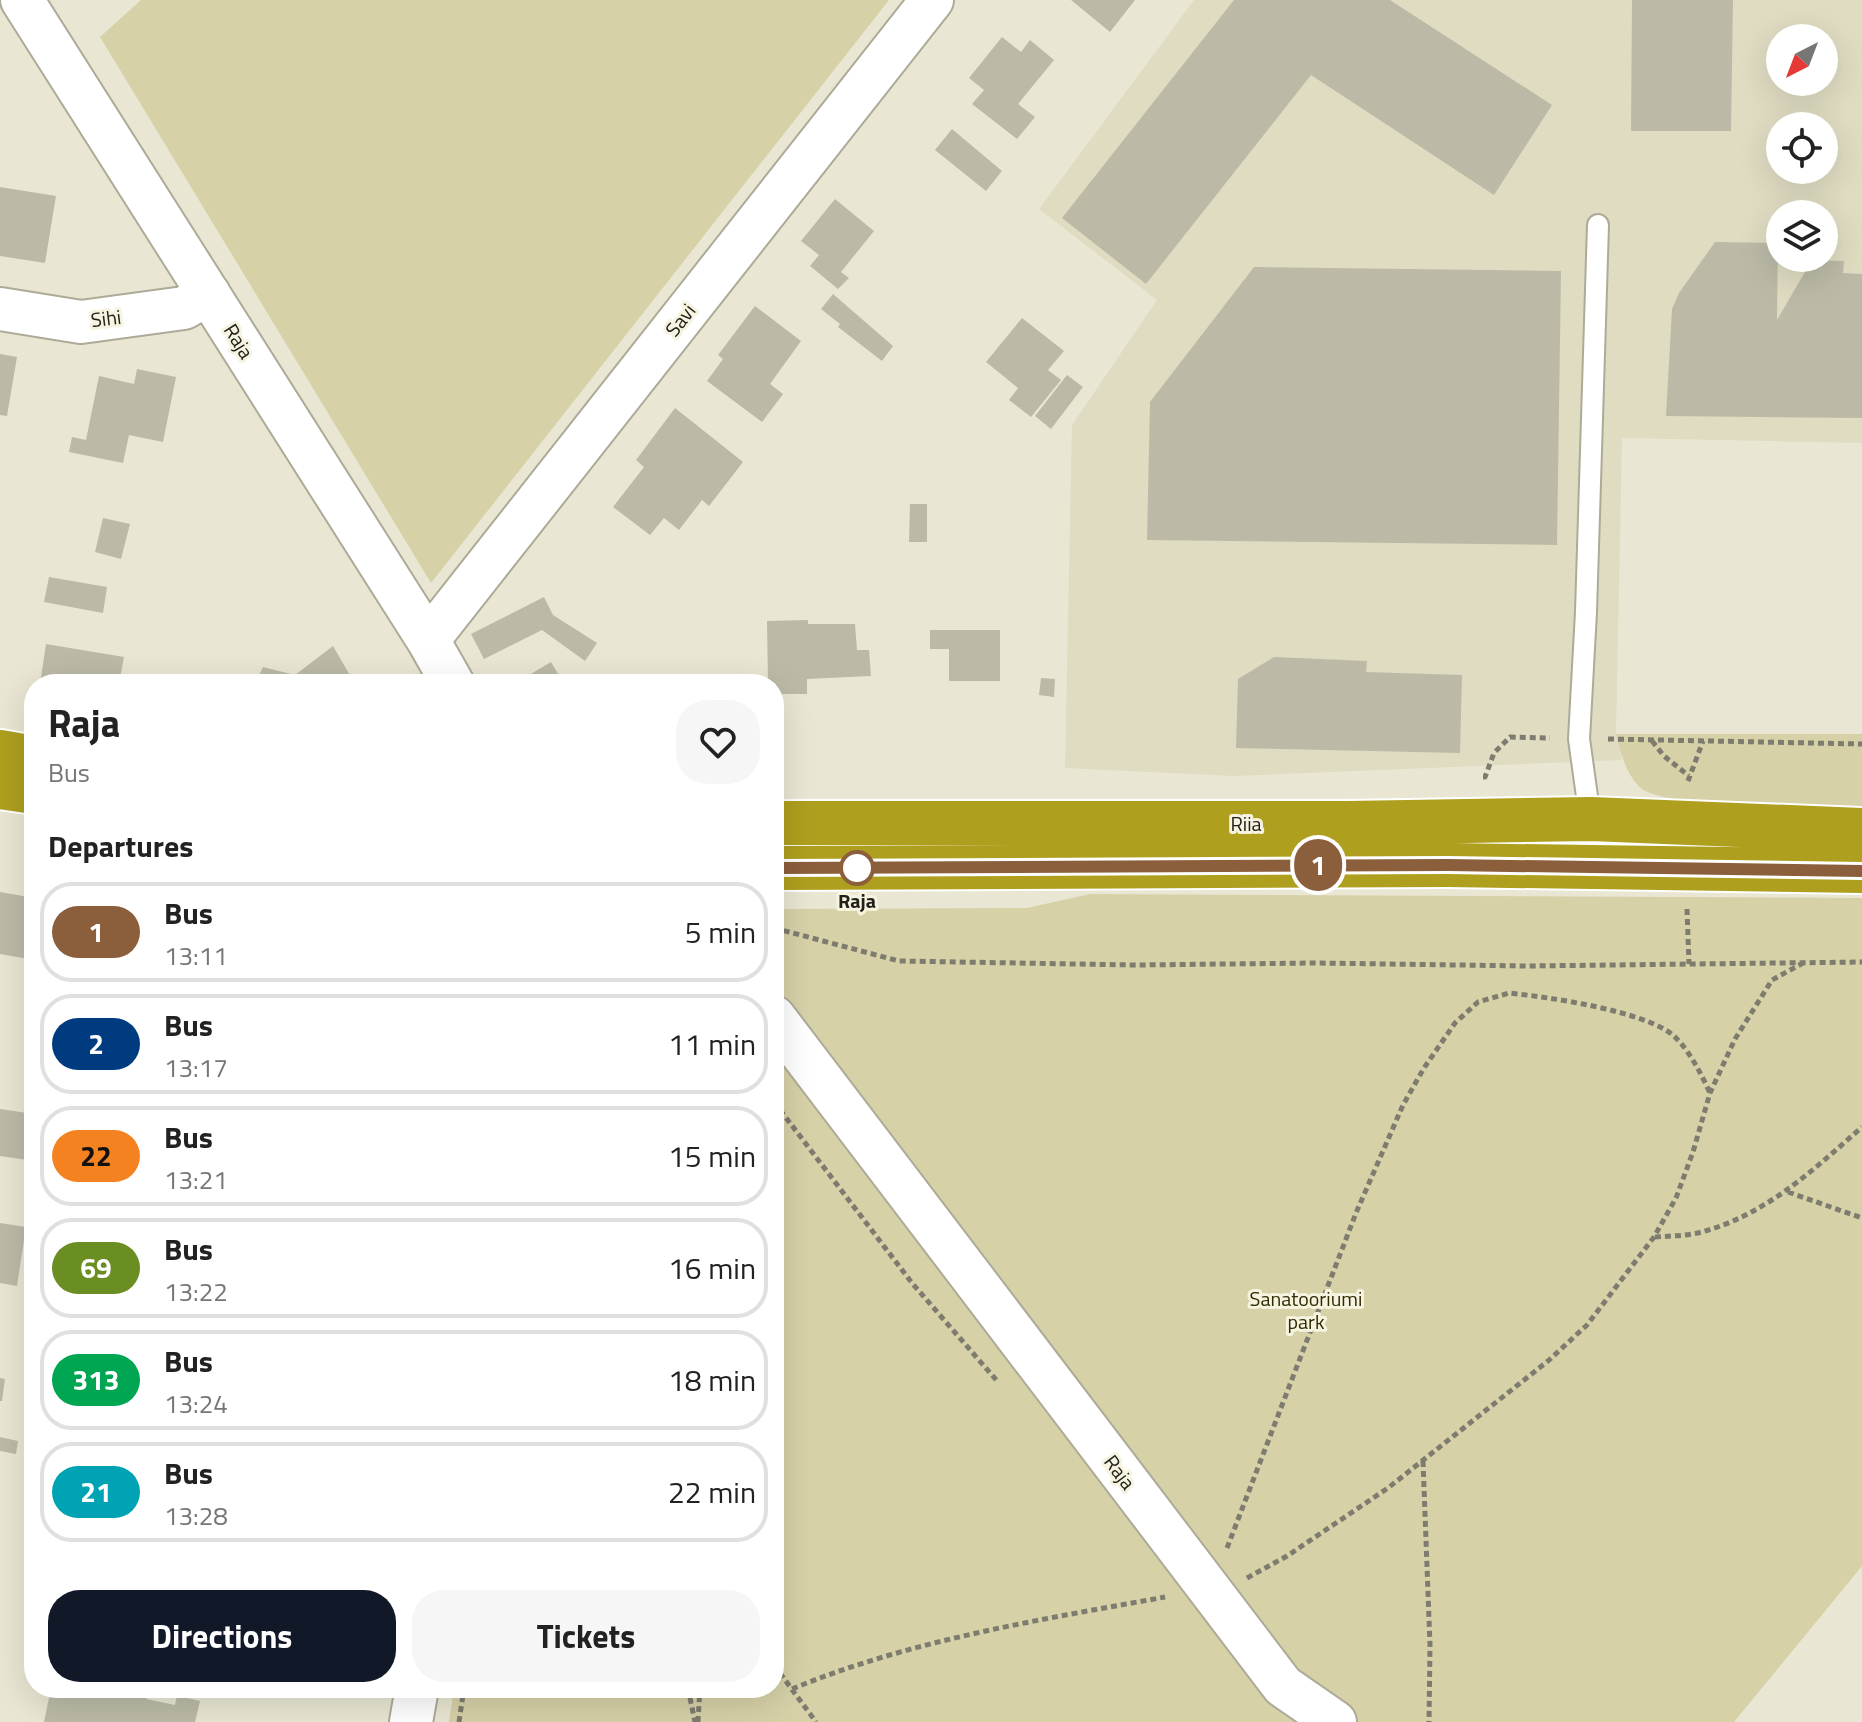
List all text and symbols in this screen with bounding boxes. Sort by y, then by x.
north arrow [1766,24,1838,96]
map controls [1766,24,1838,272]
button: locate [1766,112,1838,184]
button: layers [1766,200,1838,272]
street label: Savi [657,297,703,343]
street label: Sihi [89,301,123,335]
street label: Raja [216,317,262,365]
text: Raja [48,694,120,752]
button: heart [676,700,760,784]
text: Bus [48,753,90,792]
street label: Riia [1230,808,1262,839]
text: Departures [48,823,193,869]
line badge: 1 [1292,839,1344,891]
text: 1 [1310,843,1326,886]
marker: Raja [840,851,874,885]
place label: Raja [838,885,876,916]
text: Bus [164,890,213,936]
text: 5 min [685,909,756,955]
text: 1 [88,910,104,953]
text: 13:11 [164,936,228,975]
text: Bus [164,1002,213,1048]
text: 11 min [668,1021,756,1067]
text: 2 [88,1022,104,1065]
text: 13:17 [164,1048,228,1087]
text: Bus [164,1114,213,1160]
text: 15 min [668,1133,756,1179]
text: 22 [80,1134,112,1177]
text: 13:21 [164,1160,228,1199]
text: Bus [164,1226,213,1272]
text: 16 min [668,1245,756,1291]
text: 69 [80,1246,112,1289]
text: 13:22 [164,1272,228,1311]
park label: Sanatooriumi park [1250,1283,1362,1337]
text: Bus [164,1338,213,1384]
text: 18 min [668,1357,756,1403]
text: 313 [72,1358,120,1401]
text: 13:24 [164,1384,228,1423]
street label: Raja [1097,1448,1143,1496]
text: Bus [164,1450,213,1496]
text: 22 min [668,1469,756,1515]
text: 21 [80,1470,112,1513]
text: 13:28 [164,1496,228,1535]
button: Directions [48,1590,396,1682]
button: Tickets [412,1590,760,1682]

